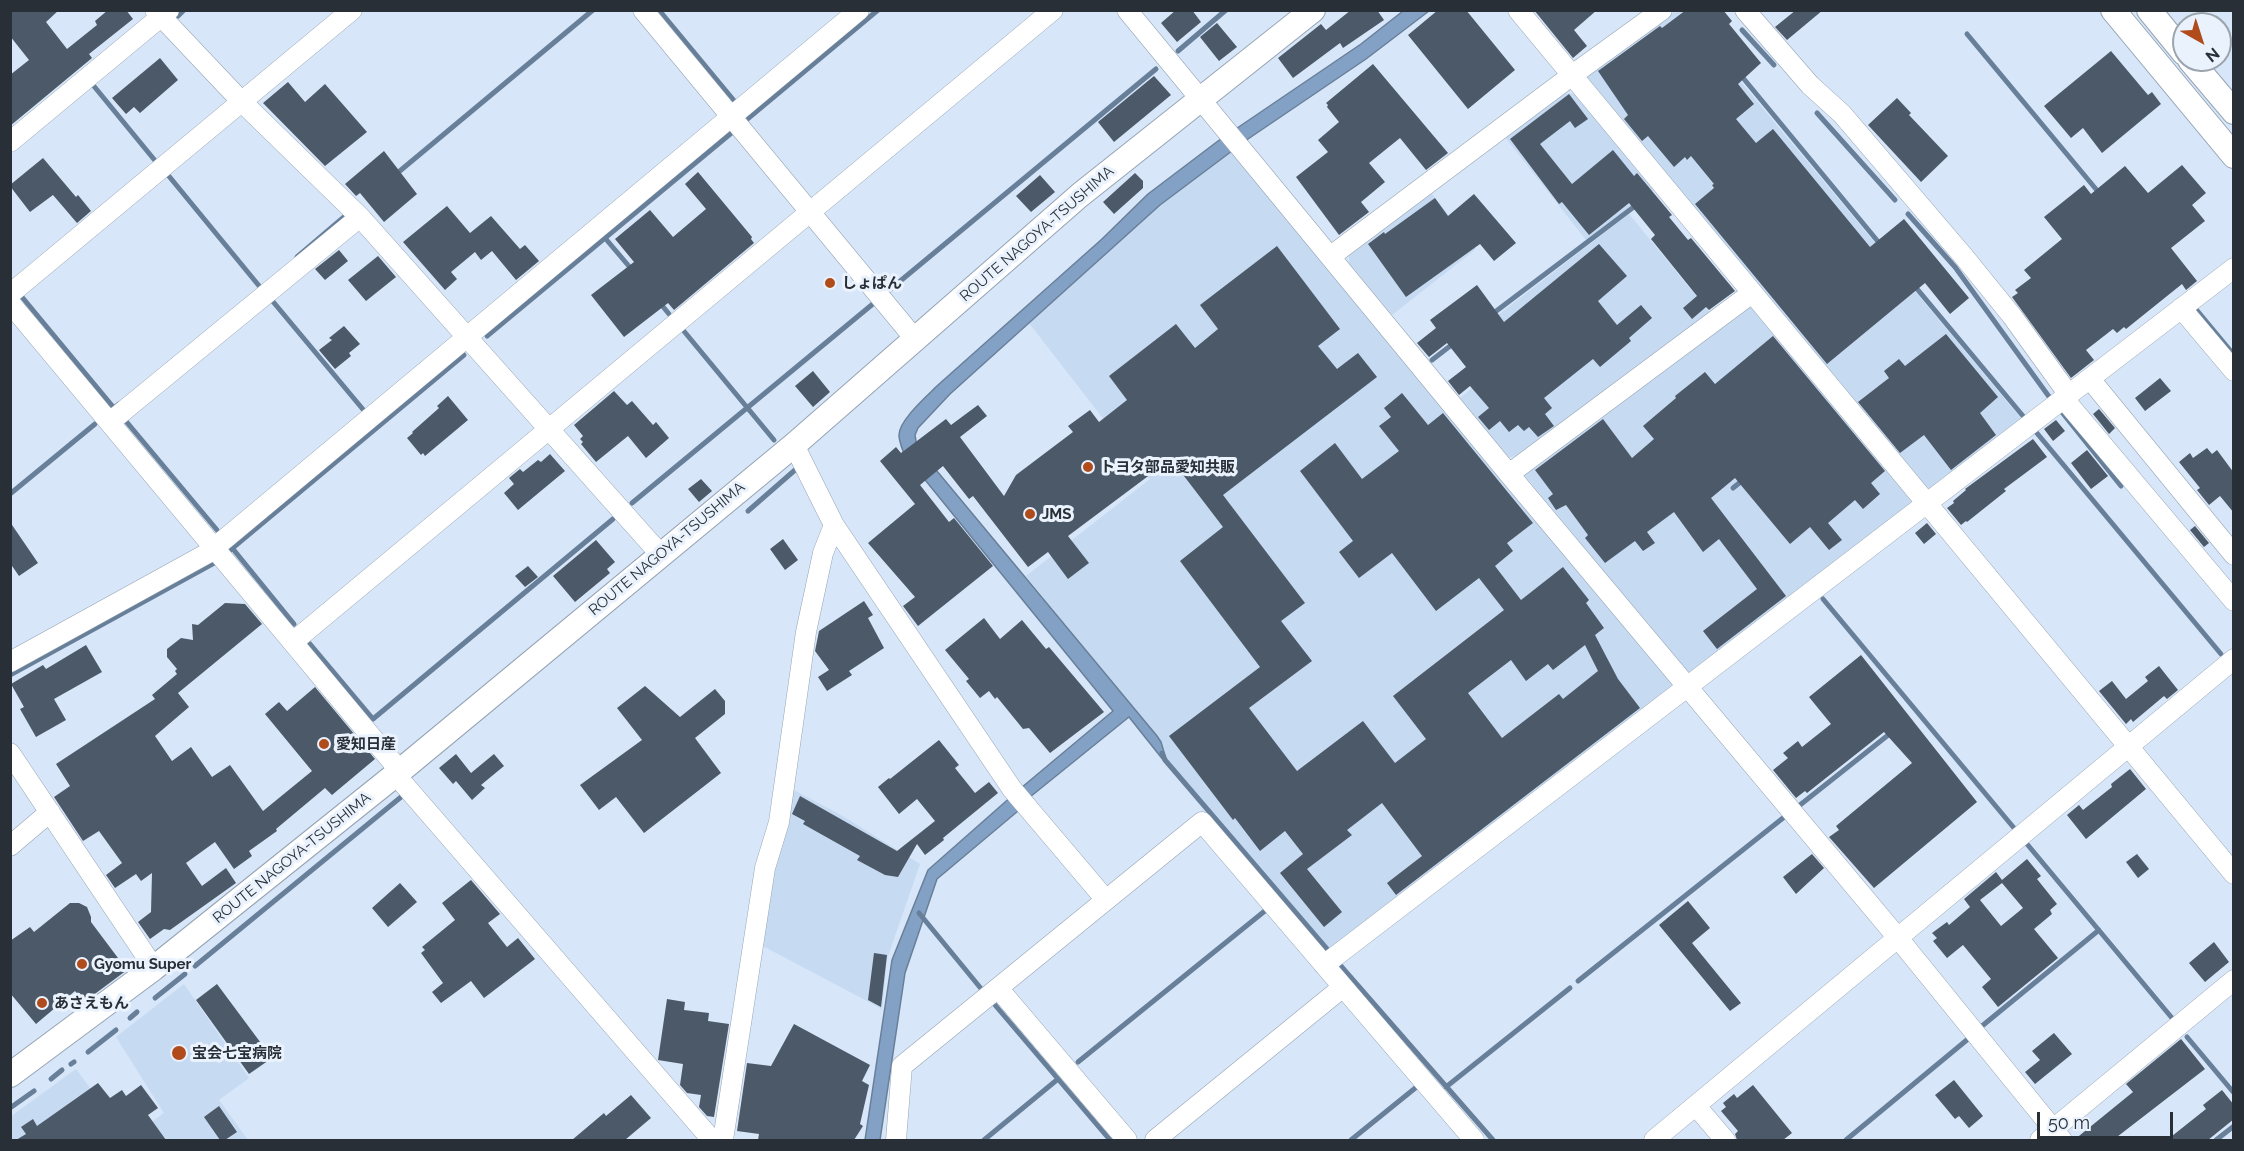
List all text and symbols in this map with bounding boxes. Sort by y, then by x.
north arrow [2172,12,2232,72]
text: N [2202,44,2223,66]
street label: ROUTE NAGOYA-TSUSHIMA [956,162,1118,306]
place label: しょぱん [842,274,902,292]
marker: しょぱん [823,276,837,290]
place label: トヨタ部品愛知共販 [1100,458,1235,476]
marker: トヨタ部品愛知共販 [1081,460,1095,474]
street label: ROUTE NAGOYA-TSUSHIMA [585,478,749,620]
place label: JMS [1042,505,1072,523]
marker: JMS [1023,507,1037,521]
place label: 愛知日産 [336,735,396,753]
marker: 愛知日産 [317,737,331,751]
street label: ROUTE NAGOYA-TSUSHIMA [209,789,375,927]
place label: Gyomu Super [94,955,191,973]
marker: Gyomu Super [75,957,89,971]
place label: あさえもん [54,994,129,1012]
marker: あさえもん [35,996,49,1010]
marker: 宝会七宝病院 [170,1044,188,1062]
place label: 宝会七宝病院 [192,1044,282,1062]
scale bar [2040,1100,2176,1138]
text: 50 m [2048,1112,2090,1133]

